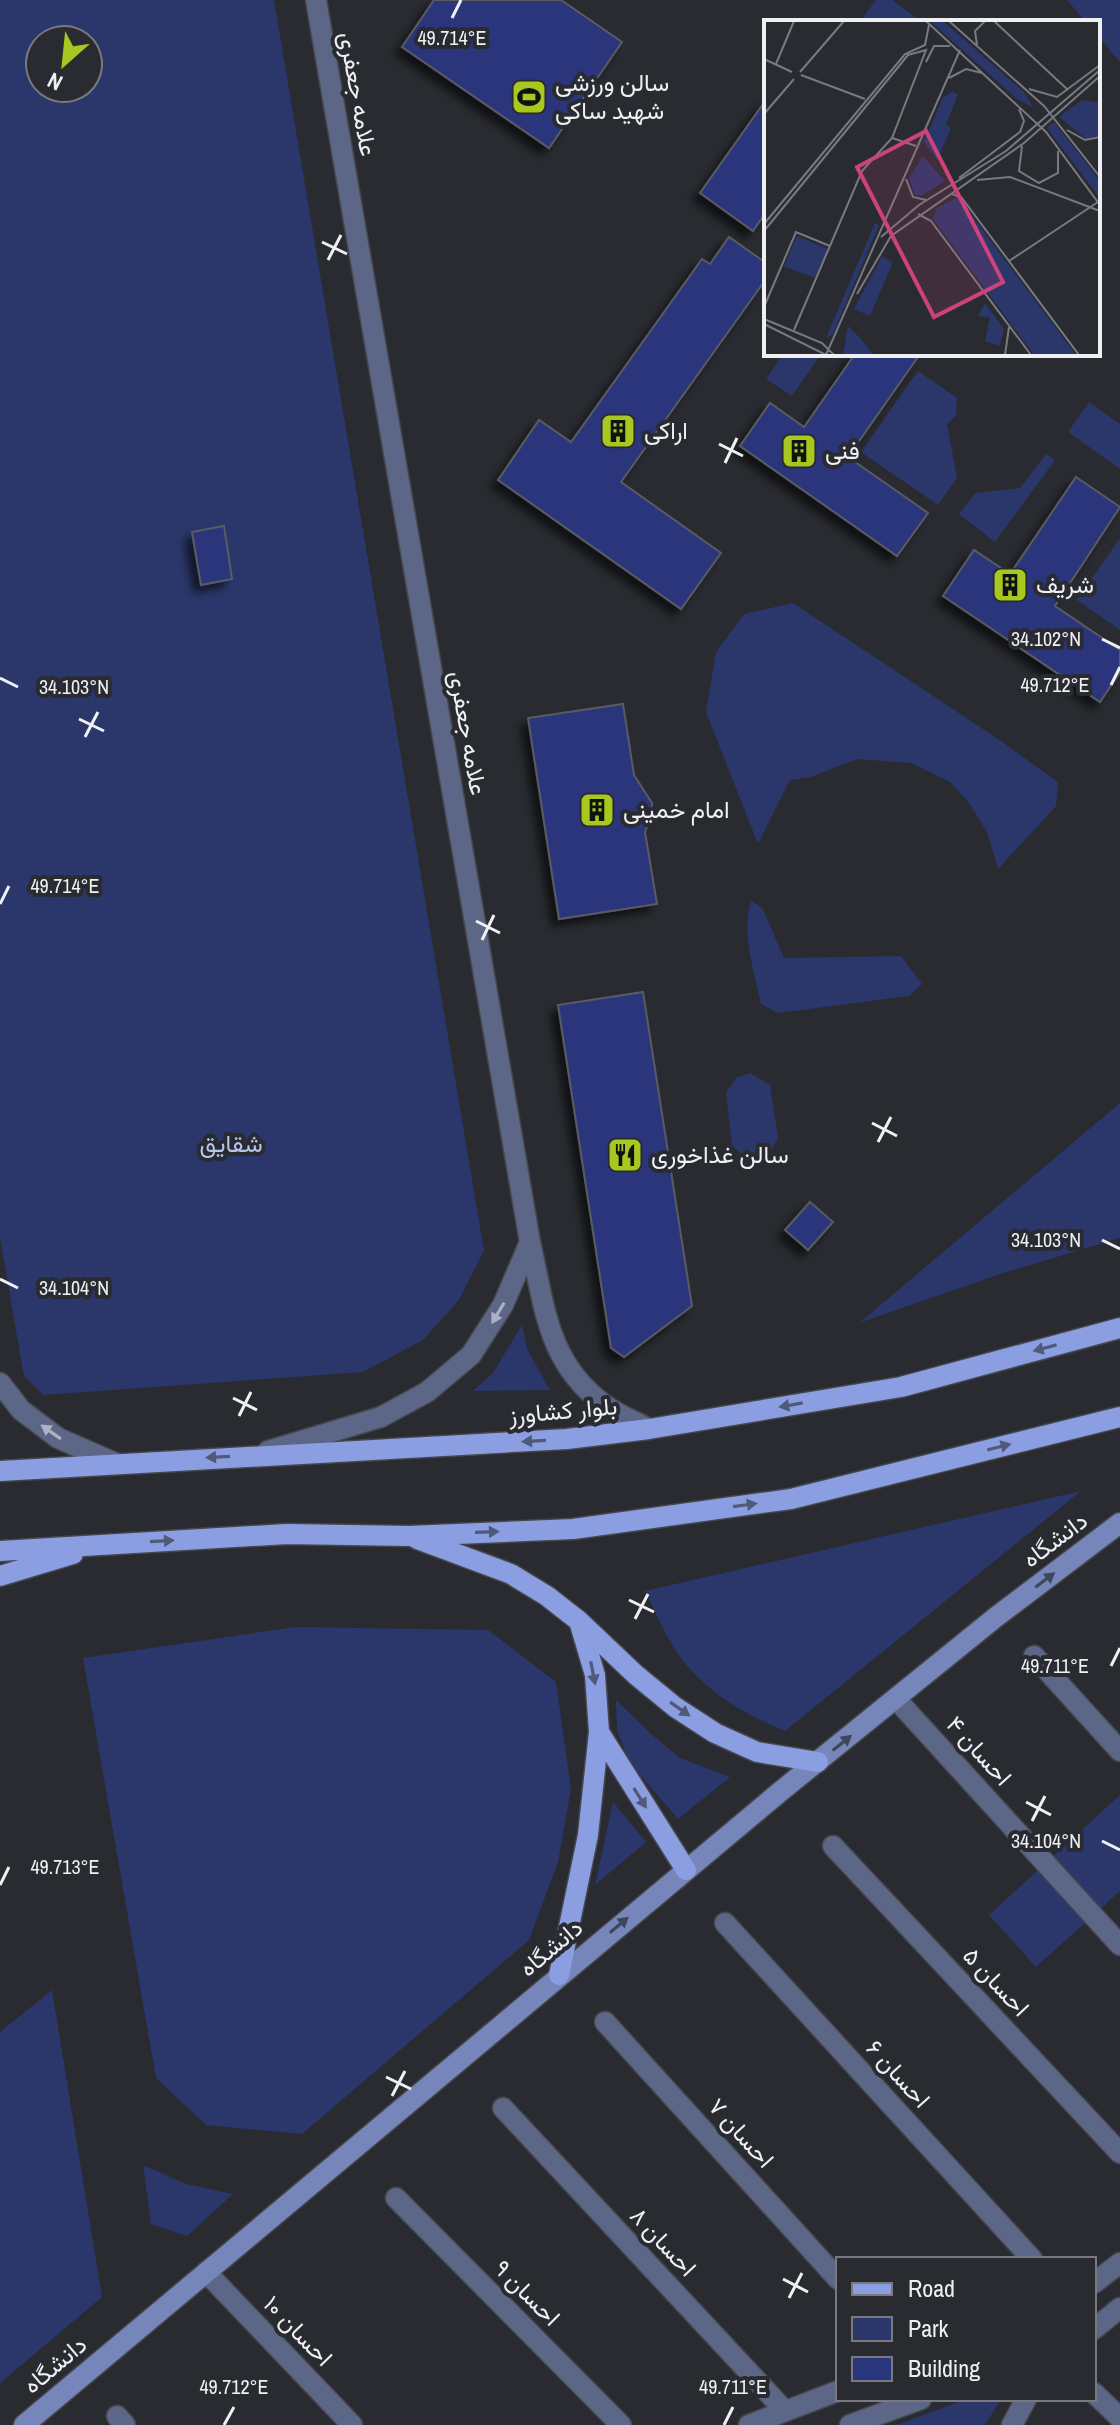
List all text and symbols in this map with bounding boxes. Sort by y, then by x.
inset map [764,20,1100,356]
north arrow [24,24,104,104]
text: 49.714°E [417,24,487,51]
street label: علامه جعفری [332,29,386,158]
text: N [42,65,68,98]
place label: سالن ورزشی شهید ساکی [555,66,669,126]
sports icon: سالن ورزشی شهید ساکی [510,78,548,116]
building icon: اراکی [599,412,637,450]
place label: اراکی [644,414,688,446]
building icon: فنی [780,432,818,470]
place label: فنی [825,434,860,466]
building icon: شریف [991,566,1029,604]
place label: شریف [1036,568,1094,600]
text: 34.102°N [1011,625,1081,652]
street label: علامه جعفری [442,668,496,797]
text: 49.712°E [1020,671,1090,698]
text: 34.103°N [39,673,109,700]
building icon: امام خمینی [578,791,616,829]
place label: امام خمینی [623,793,730,826]
text: 49.714°E [30,872,100,899]
park label: شقایق [199,1127,263,1159]
restaurant icon: سالن غذاخوری [606,1136,644,1174]
place label: سالن غذاخوری [651,1138,789,1170]
text: 34.103°N [1011,1226,1081,1253]
text: 34.104°N [39,1274,109,1301]
one-way arrow [491,1302,505,1324]
one-way arrow [1032,1343,1057,1355]
street label: بلوار کشاورز [506,1389,618,1431]
one-way arrow [778,1399,803,1412]
one-way arrow [40,1424,62,1440]
one-way arrow [521,1435,546,1448]
one-way arrow [986,1441,1011,1453]
one-way arrow [205,1451,230,1464]
one-way arrow [733,1498,758,1511]
street label: دانشگاه [1015,1504,1094,1574]
one-way arrow [475,1526,500,1539]
one-way arrow [150,1534,175,1547]
one-way arrow [1035,1573,1055,1589]
text: 49.711°E [1021,1652,1089,1679]
one-way arrow [587,1661,600,1686]
one-way arrow [669,1701,690,1716]
street label: احسان ۴ [940,1709,1020,1792]
one-way arrow [832,1735,852,1752]
one-way arrow [633,1787,647,1809]
text: 34.104°N [1011,1827,1081,1854]
text: 49.713°E [30,1853,100,1880]
street label: دانشگاه [512,1911,589,1983]
one-way arrow [609,1917,629,1934]
street label: احسان ۵ [956,1940,1037,2023]
street label: احسان ۶ [860,2032,938,2114]
street label: احسان ۷ [702,2090,782,2174]
street label: احسان ۸ [623,2200,704,2283]
street label: احسان ۹ [488,2252,568,2332]
legend [836,2257,1096,2401]
text: Road [908,2272,955,2304]
street label: احسان ۱۰ [257,2288,340,2373]
text: Park [908,2312,949,2344]
street label: دانشگاه [16,2328,93,2400]
text: Building [908,2352,980,2384]
text: 49.712°E [199,2373,269,2400]
text: 49.711°E [699,2373,767,2400]

